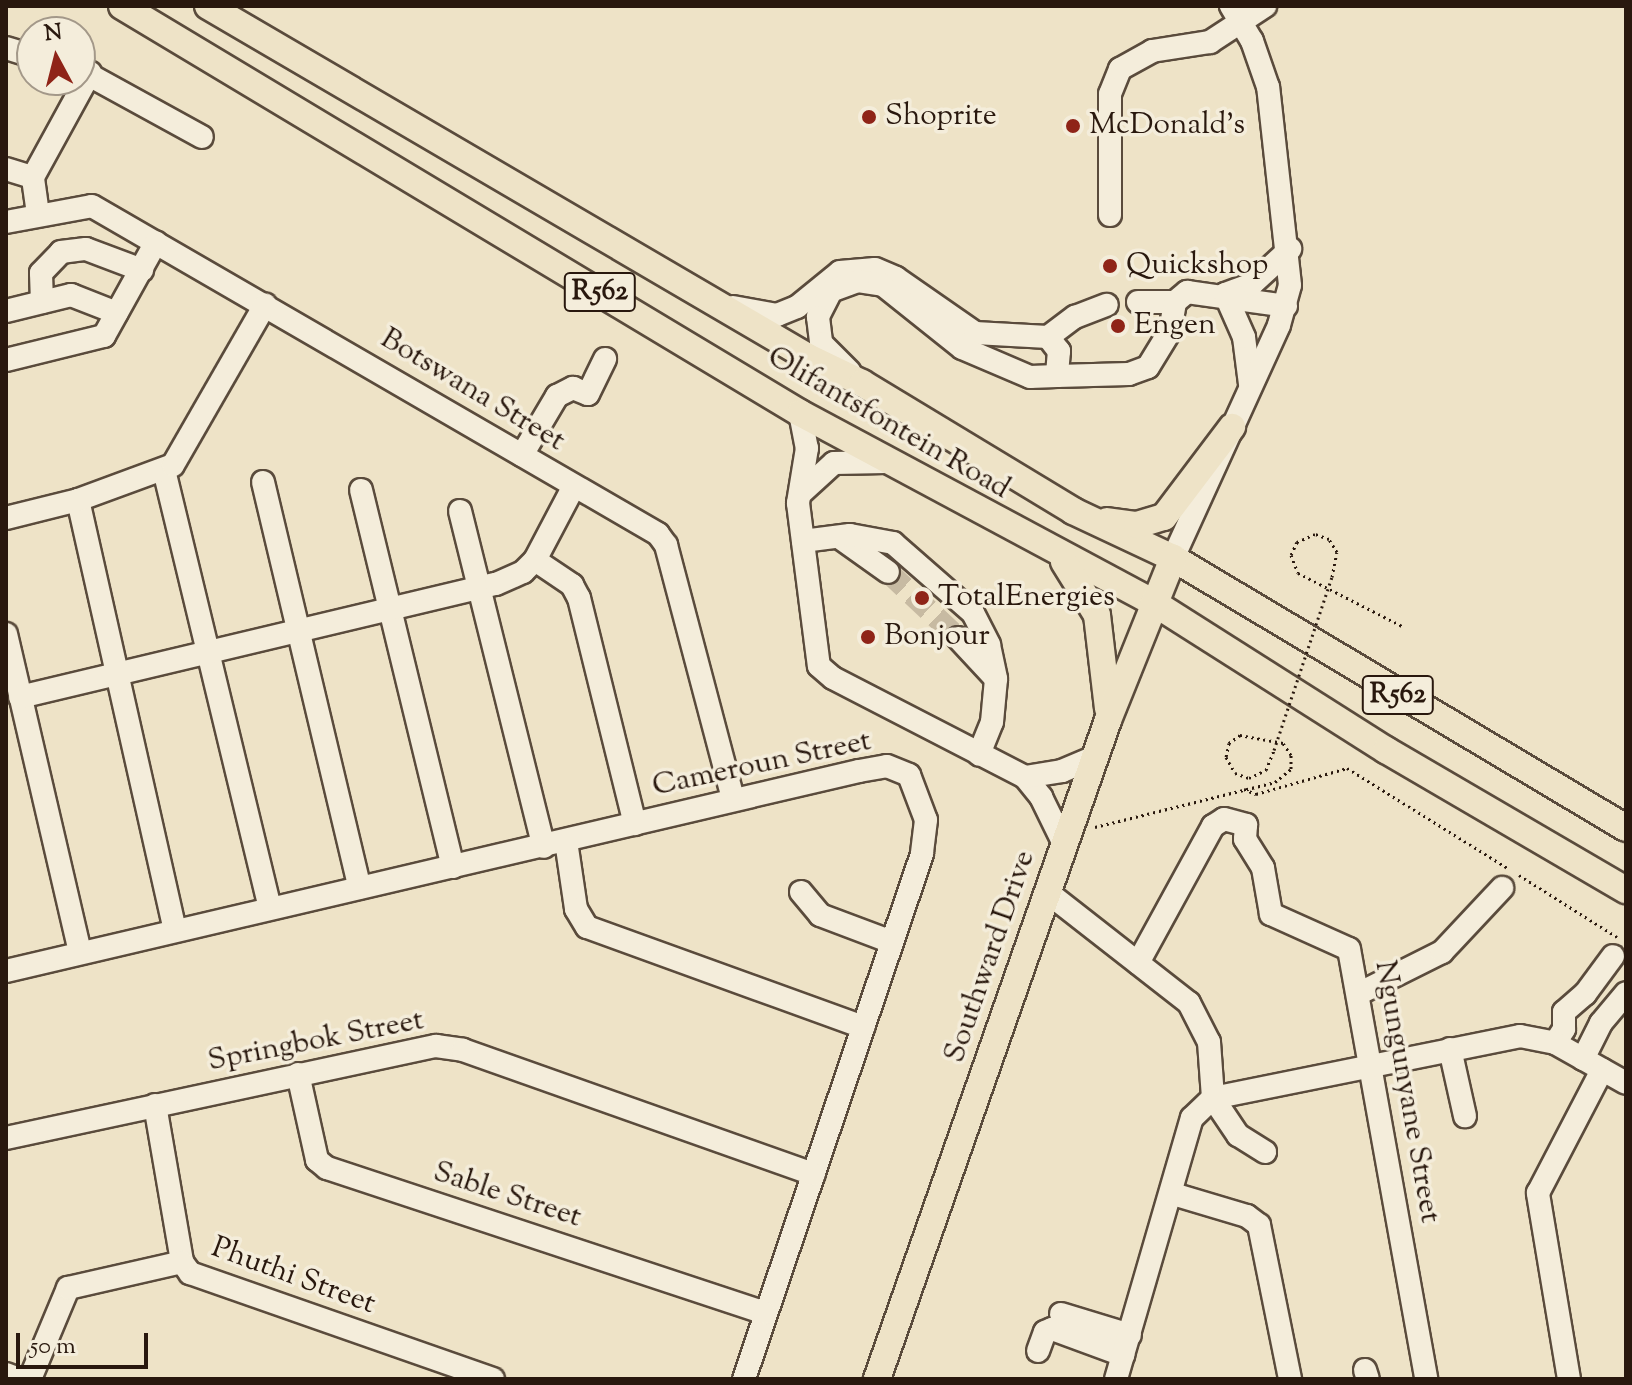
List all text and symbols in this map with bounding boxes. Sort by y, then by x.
north arrow [16,16,96,96]
text: N [43,17,64,51]
place label: Shoprite [885,99,997,135]
marker: Shoprite [860,108,878,126]
place label: McDonald's [1089,108,1245,144]
marker: McDonald's [1064,117,1082,135]
place label: Quickshop [1126,248,1268,284]
marker: Quickshop [1101,257,1119,275]
road number: R562 [562,268,638,316]
place label: Engen [1134,308,1216,344]
marker: Engen [1109,317,1127,335]
street label: Botswana Street [373,322,571,460]
street label: Olifantsfontein Road [760,340,1016,508]
place label: TotalEnergies [938,580,1115,616]
marker: TotalEnergies [913,589,931,607]
place label: Bonjour [884,619,990,655]
marker: Bonjour [859,628,877,646]
road number: R562 [1360,671,1436,719]
street label: Cameroun Street [649,724,875,806]
street label: Southward Drive [938,846,1044,1068]
street label: Ngungunyane Street [1365,958,1447,1226]
street label: Springbok Street [205,1003,427,1081]
street label: Sable Street [428,1155,586,1237]
street label: Phuthi Street [206,1231,380,1323]
scale bar [20,1317,152,1367]
text: 50 m [30,1330,76,1364]

